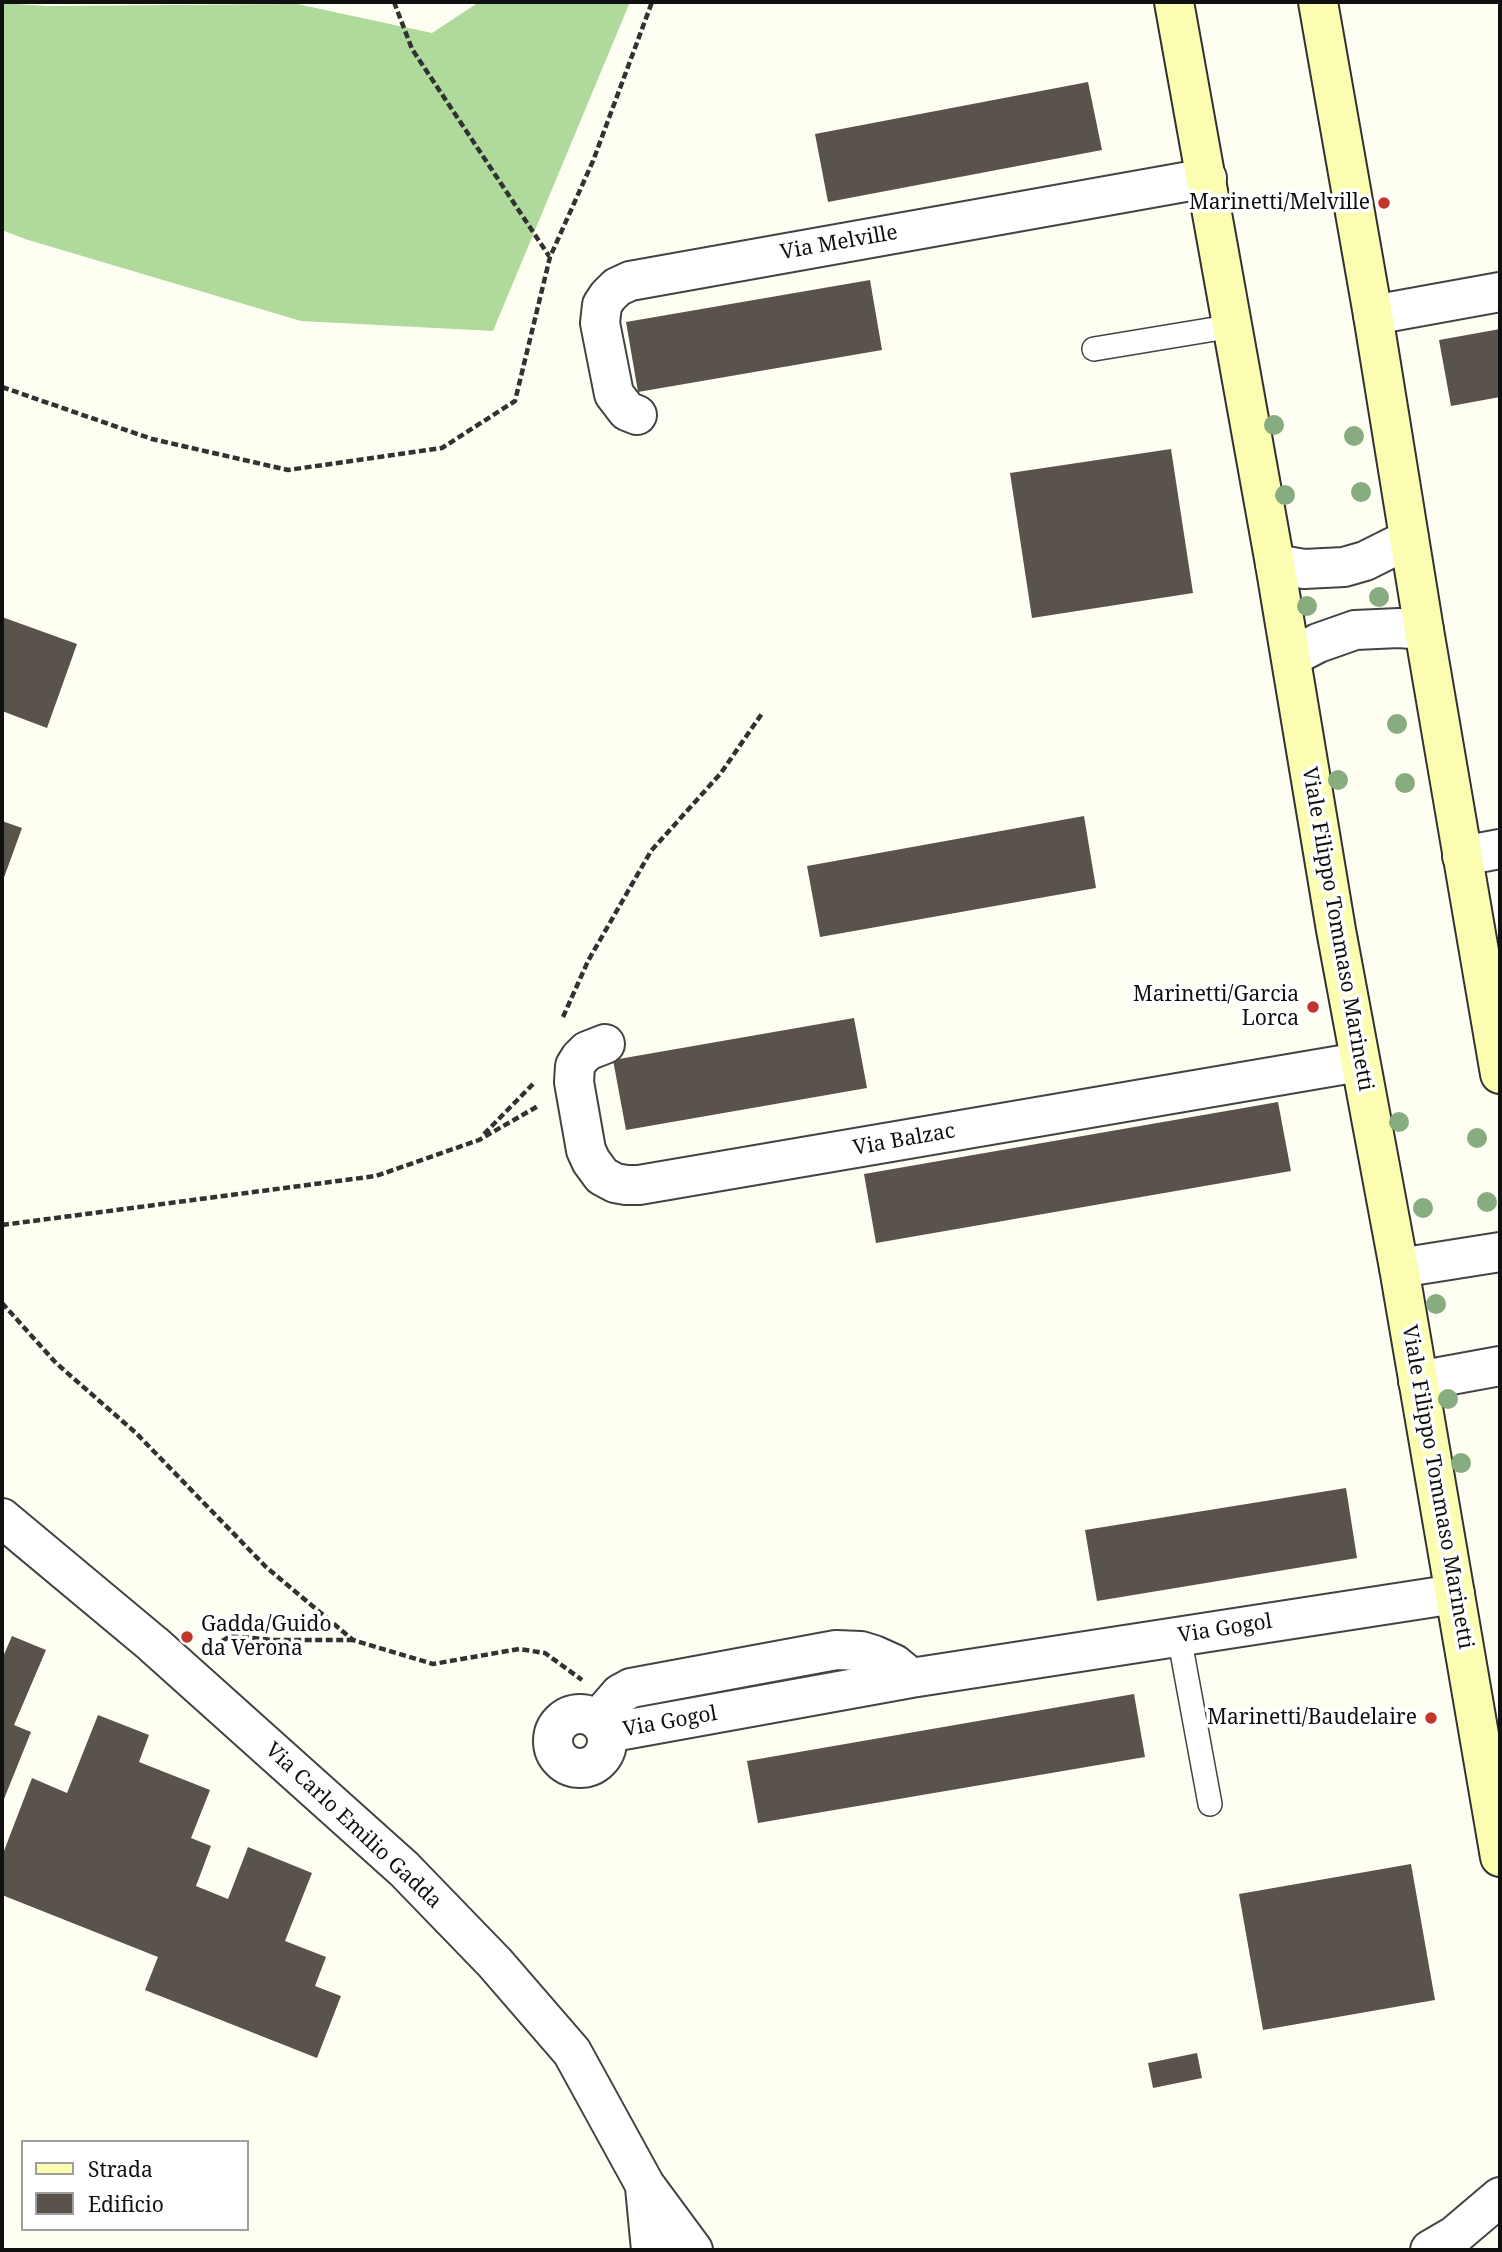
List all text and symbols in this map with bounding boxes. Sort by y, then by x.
place label: Marinetti/Melville [1189,190,1370,216]
marker: Marinetti/Melville [1376,195,1392,211]
street label: Via Melville [778,220,900,266]
street label: Viale Filippo Tommaso Marinetti [1296,765,1378,1093]
place label: Marinetti/Garcia Lorca [1133,982,1299,1032]
marker: Marinetti/Garcia Lorca [1305,999,1321,1015]
street label: Via Balzac [851,1119,957,1161]
street label: Viale Filippo Tommaso Marinetti [1396,1323,1478,1651]
street label: Via Gogol [1176,1609,1274,1649]
place label: Gadda/Guido da Verona [201,1612,332,1662]
marker: Gadda/Guido da Verona [179,1629,195,1645]
street label: Via Gogol [621,1701,719,1743]
place label: Marinetti/Baudelaire [1207,1705,1417,1731]
marker: Marinetti/Baudelaire [1423,1710,1439,1726]
street label: Via Carlo Emilio Gadda [260,1738,446,1914]
legend [21,2140,248,2231]
text: Strada [88,2155,153,2183]
text: Edificio [88,2190,164,2218]

